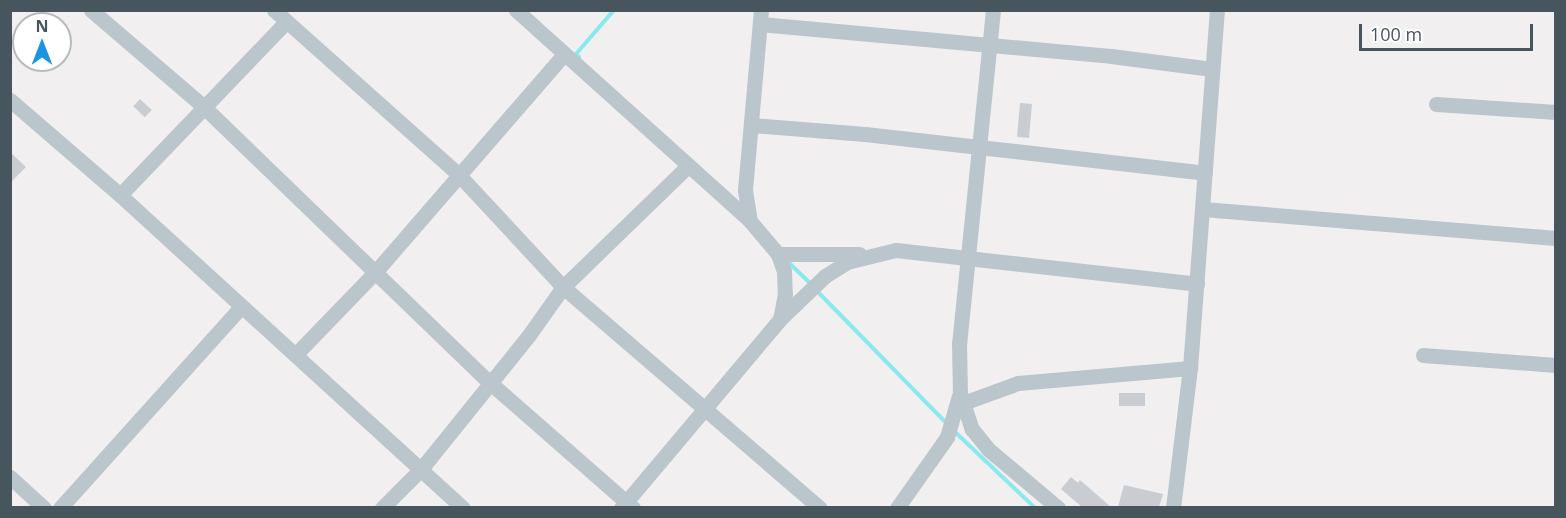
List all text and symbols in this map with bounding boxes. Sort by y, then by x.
north arrow [12,12,72,72]
scale bar [1362,12,1536,50]
text: N [35,15,49,37]
text: 100 m [1370,22,1422,46]

